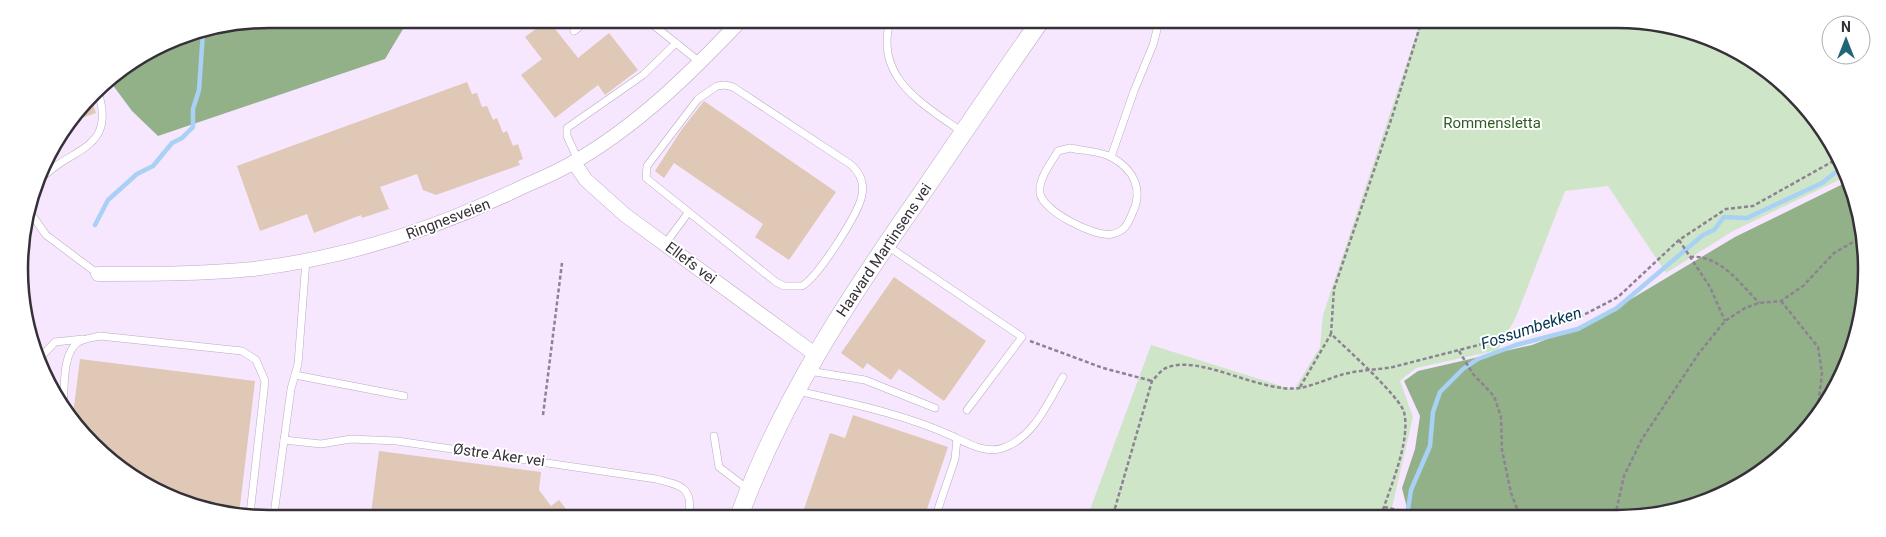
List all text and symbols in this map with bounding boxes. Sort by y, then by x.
north arrow [1821,15,1871,65]
text: N [1841,19,1851,35]
park label: Rommensletta [1443,114,1541,132]
street label: Haavard Martinsens vei [833,180,935,320]
street label: Ringnesveien [403,195,493,243]
street label: Ellefs vei [662,238,720,288]
water label: Fossumbekken [1478,303,1584,353]
street label: Østre Aker vei [452,440,546,470]

